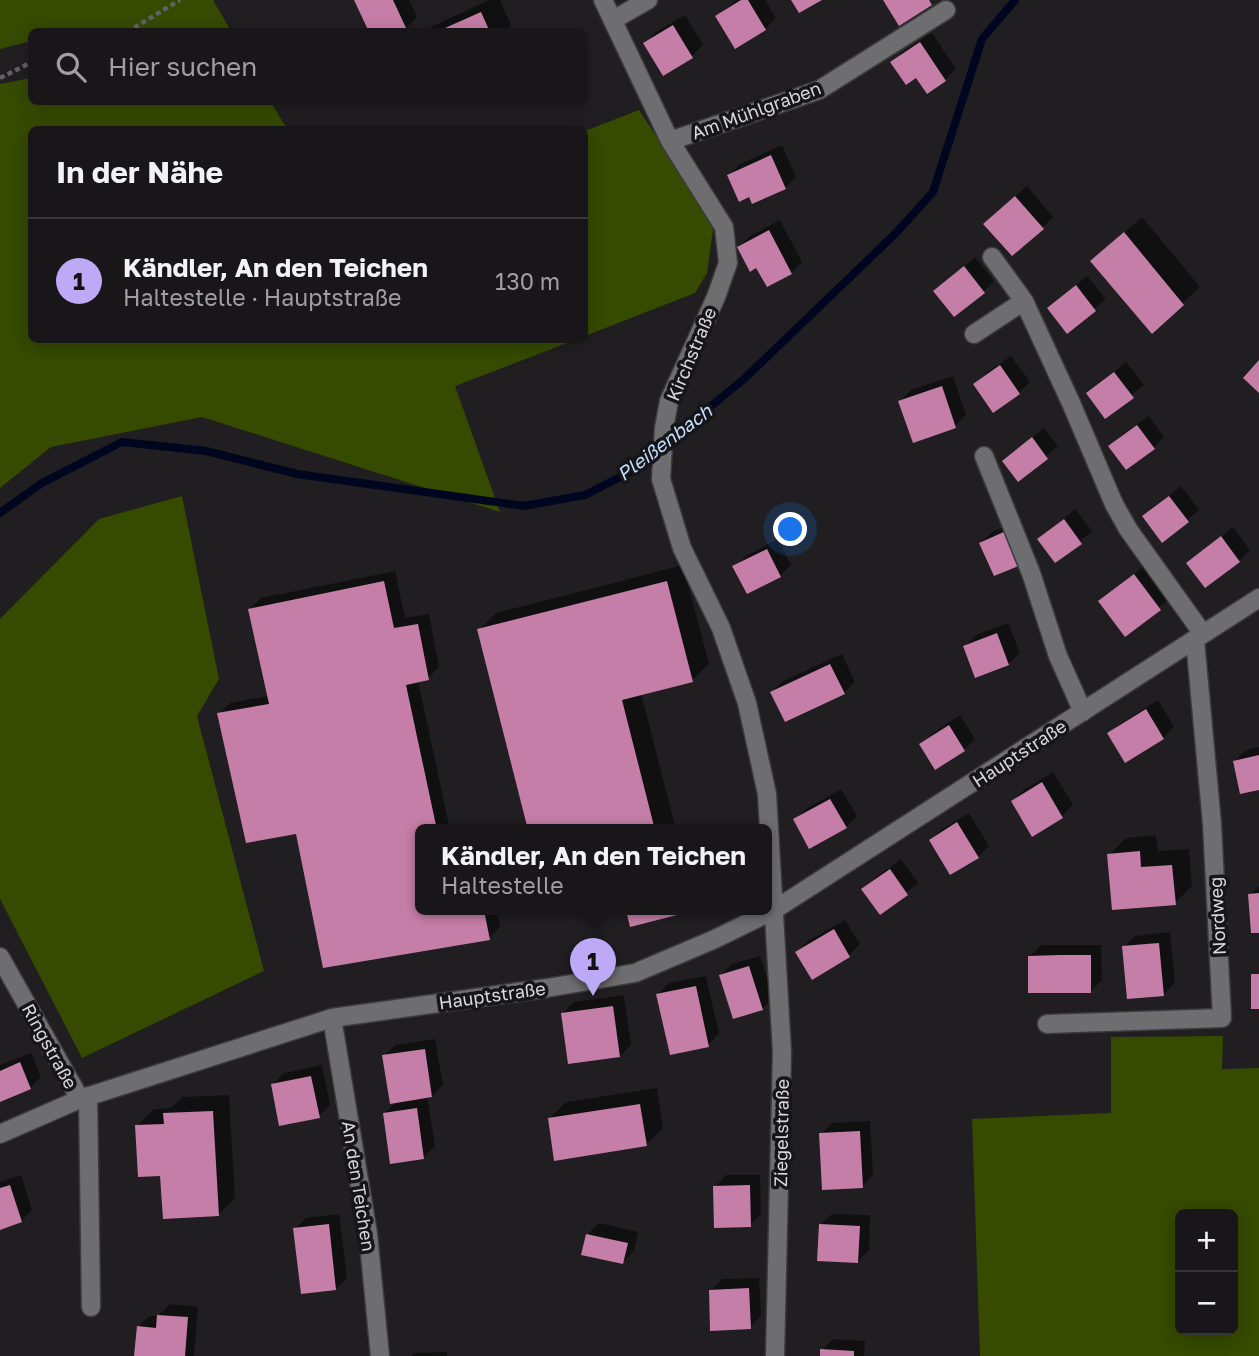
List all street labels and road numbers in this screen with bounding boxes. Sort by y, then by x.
street label: Am Mühlgraben [688,76,824,144]
street label: Kirchstraße [661,304,721,404]
street label: Hauptstraße [968,714,1070,792]
street label: Nordweg [1204,876,1230,956]
street label: Hauptstraße [437,977,547,1013]
street label: Ringstraße [18,1000,82,1092]
street label: Ziegelstraße [769,1079,793,1187]
street label: An den Teichen [338,1119,380,1253]

